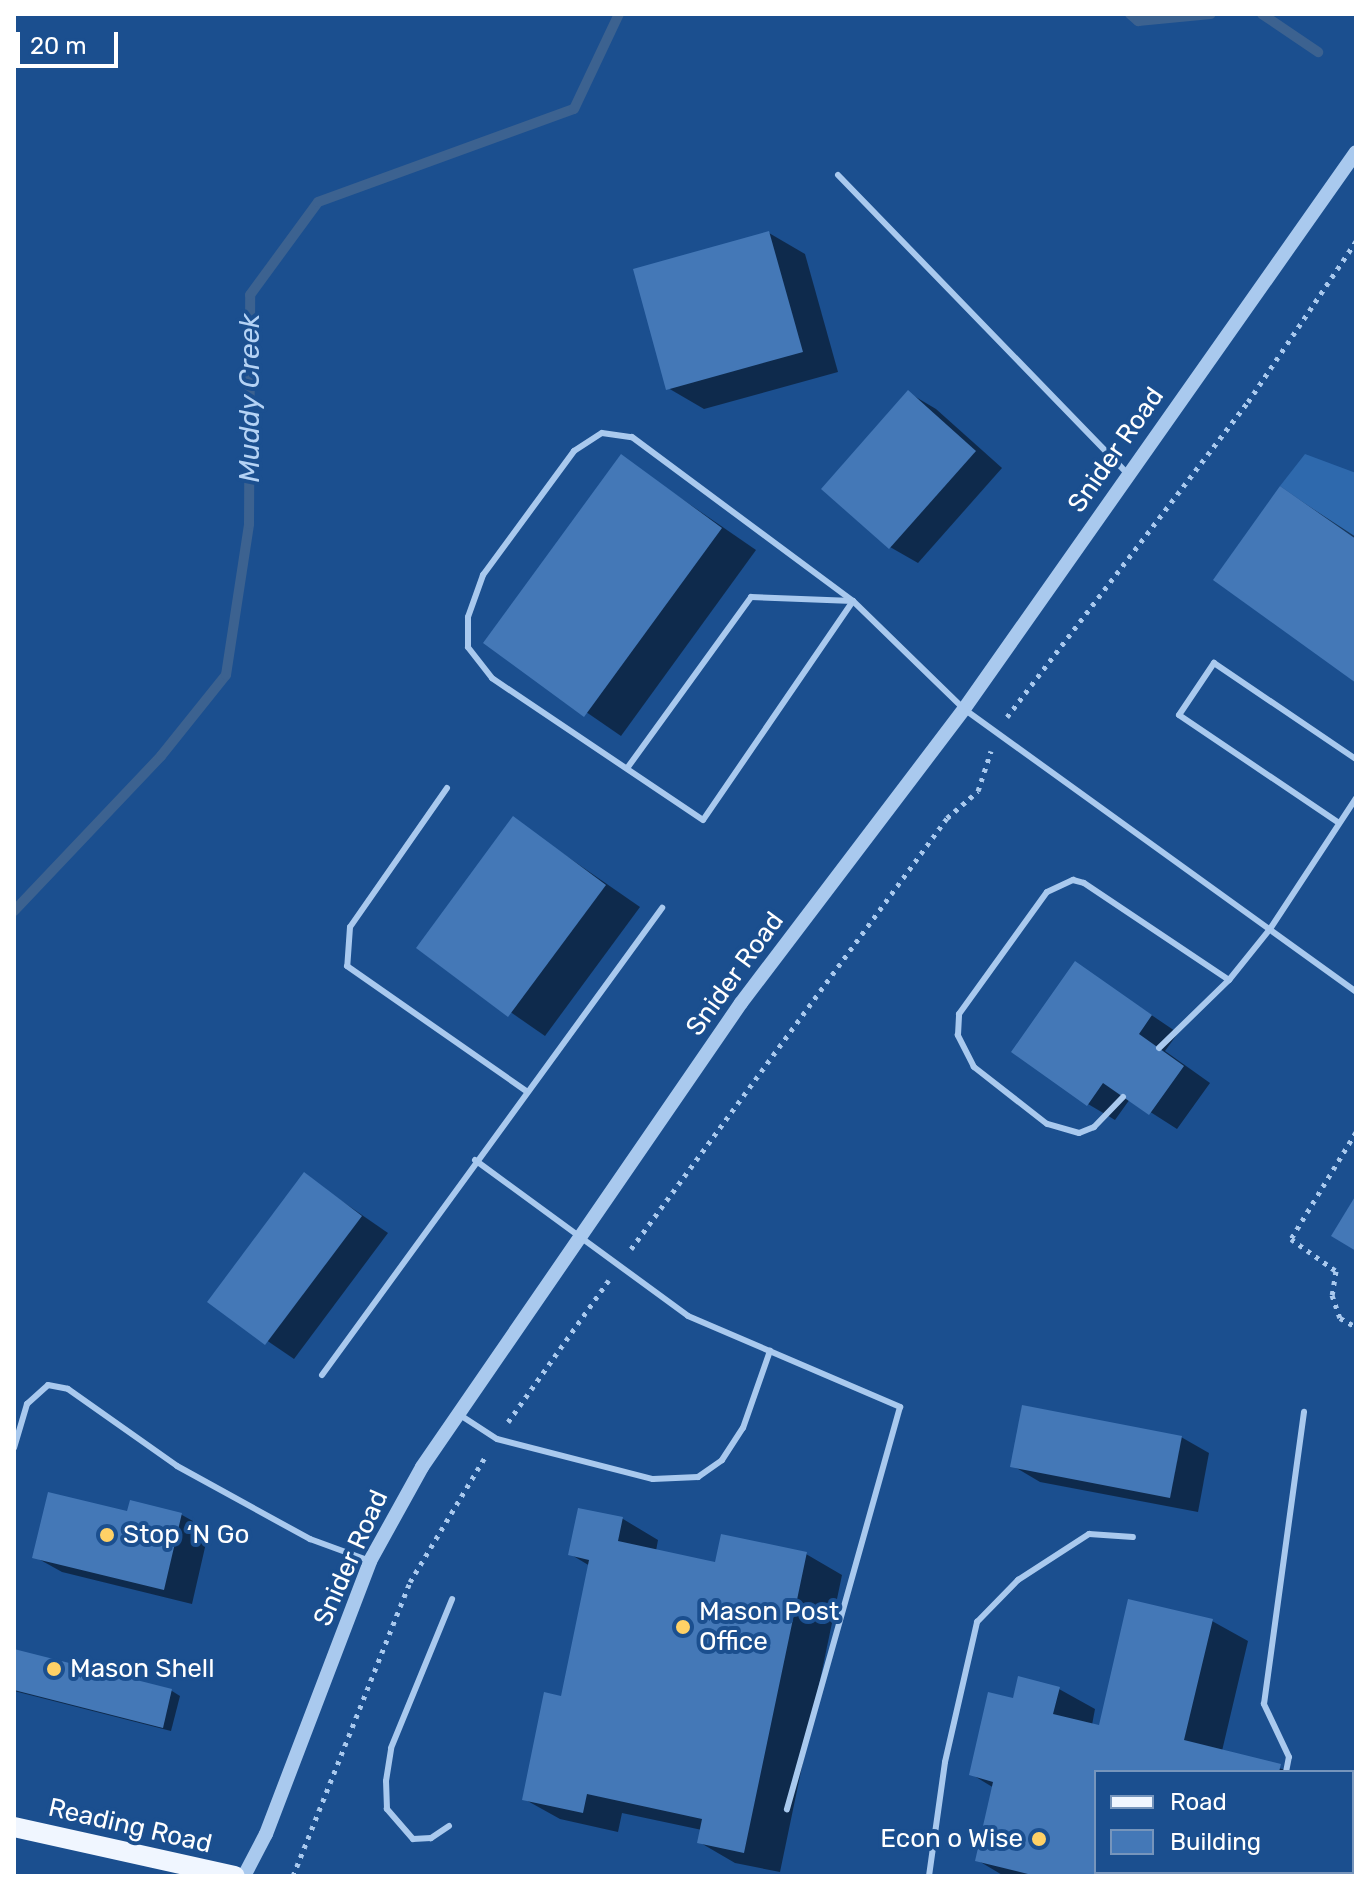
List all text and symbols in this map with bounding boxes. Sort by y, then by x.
scale bar [20,16,122,66]
text: 20 m [30,32,87,60]
water label: Muddy Creek [233,313,267,483]
street label: Snider Road [1061,381,1171,519]
street label: Snider Road [679,906,791,1042]
street label: Snider Road [307,1485,395,1631]
place label: Stop ‘N Go [123,1519,249,1551]
marker: Stop ‘N Go [98,1526,116,1544]
place label: Mason Post Office [699,1596,839,1658]
marker: Mason Post Office [674,1618,692,1636]
place label: Mason Shell [70,1653,215,1685]
marker: Mason Shell [45,1660,63,1678]
legend [1094,1770,1354,1874]
text: Road [1170,1788,1227,1816]
street label: Reading Road [45,1792,215,1860]
place label: Econ o Wise [880,1823,1023,1855]
text: Building [1170,1828,1261,1856]
marker: Econ o Wise [1030,1830,1048,1848]

